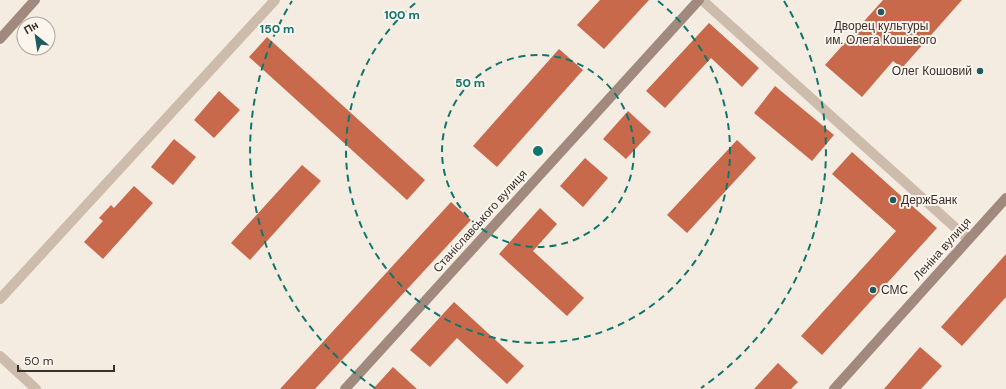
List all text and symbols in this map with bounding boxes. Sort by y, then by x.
text: 100 m [384,7,420,23]
marker: Дворец культуры им. Олега Кошевого [876,7,886,17]
north arrow [16,16,56,56]
text: Пн [21,18,41,37]
place label: Дворец культуры им. Олега Кошевого [825,18,937,48]
text: 150 m [260,21,294,37]
place label: Олег Кошовий [892,63,972,79]
marker: Олег Кошовий [975,66,985,76]
text: 50 m [455,75,485,91]
centre of rings [531,144,545,158]
street label: Станіславського вулиця [430,166,530,276]
place label: ДержБанк [901,192,958,208]
marker: ДержБанк [888,195,898,205]
street label: Леніна вулиця [910,214,974,284]
place label: СМС [881,282,909,298]
marker: СМС [868,285,878,295]
scale bar [18,347,114,373]
text: 50 m [24,353,53,369]

